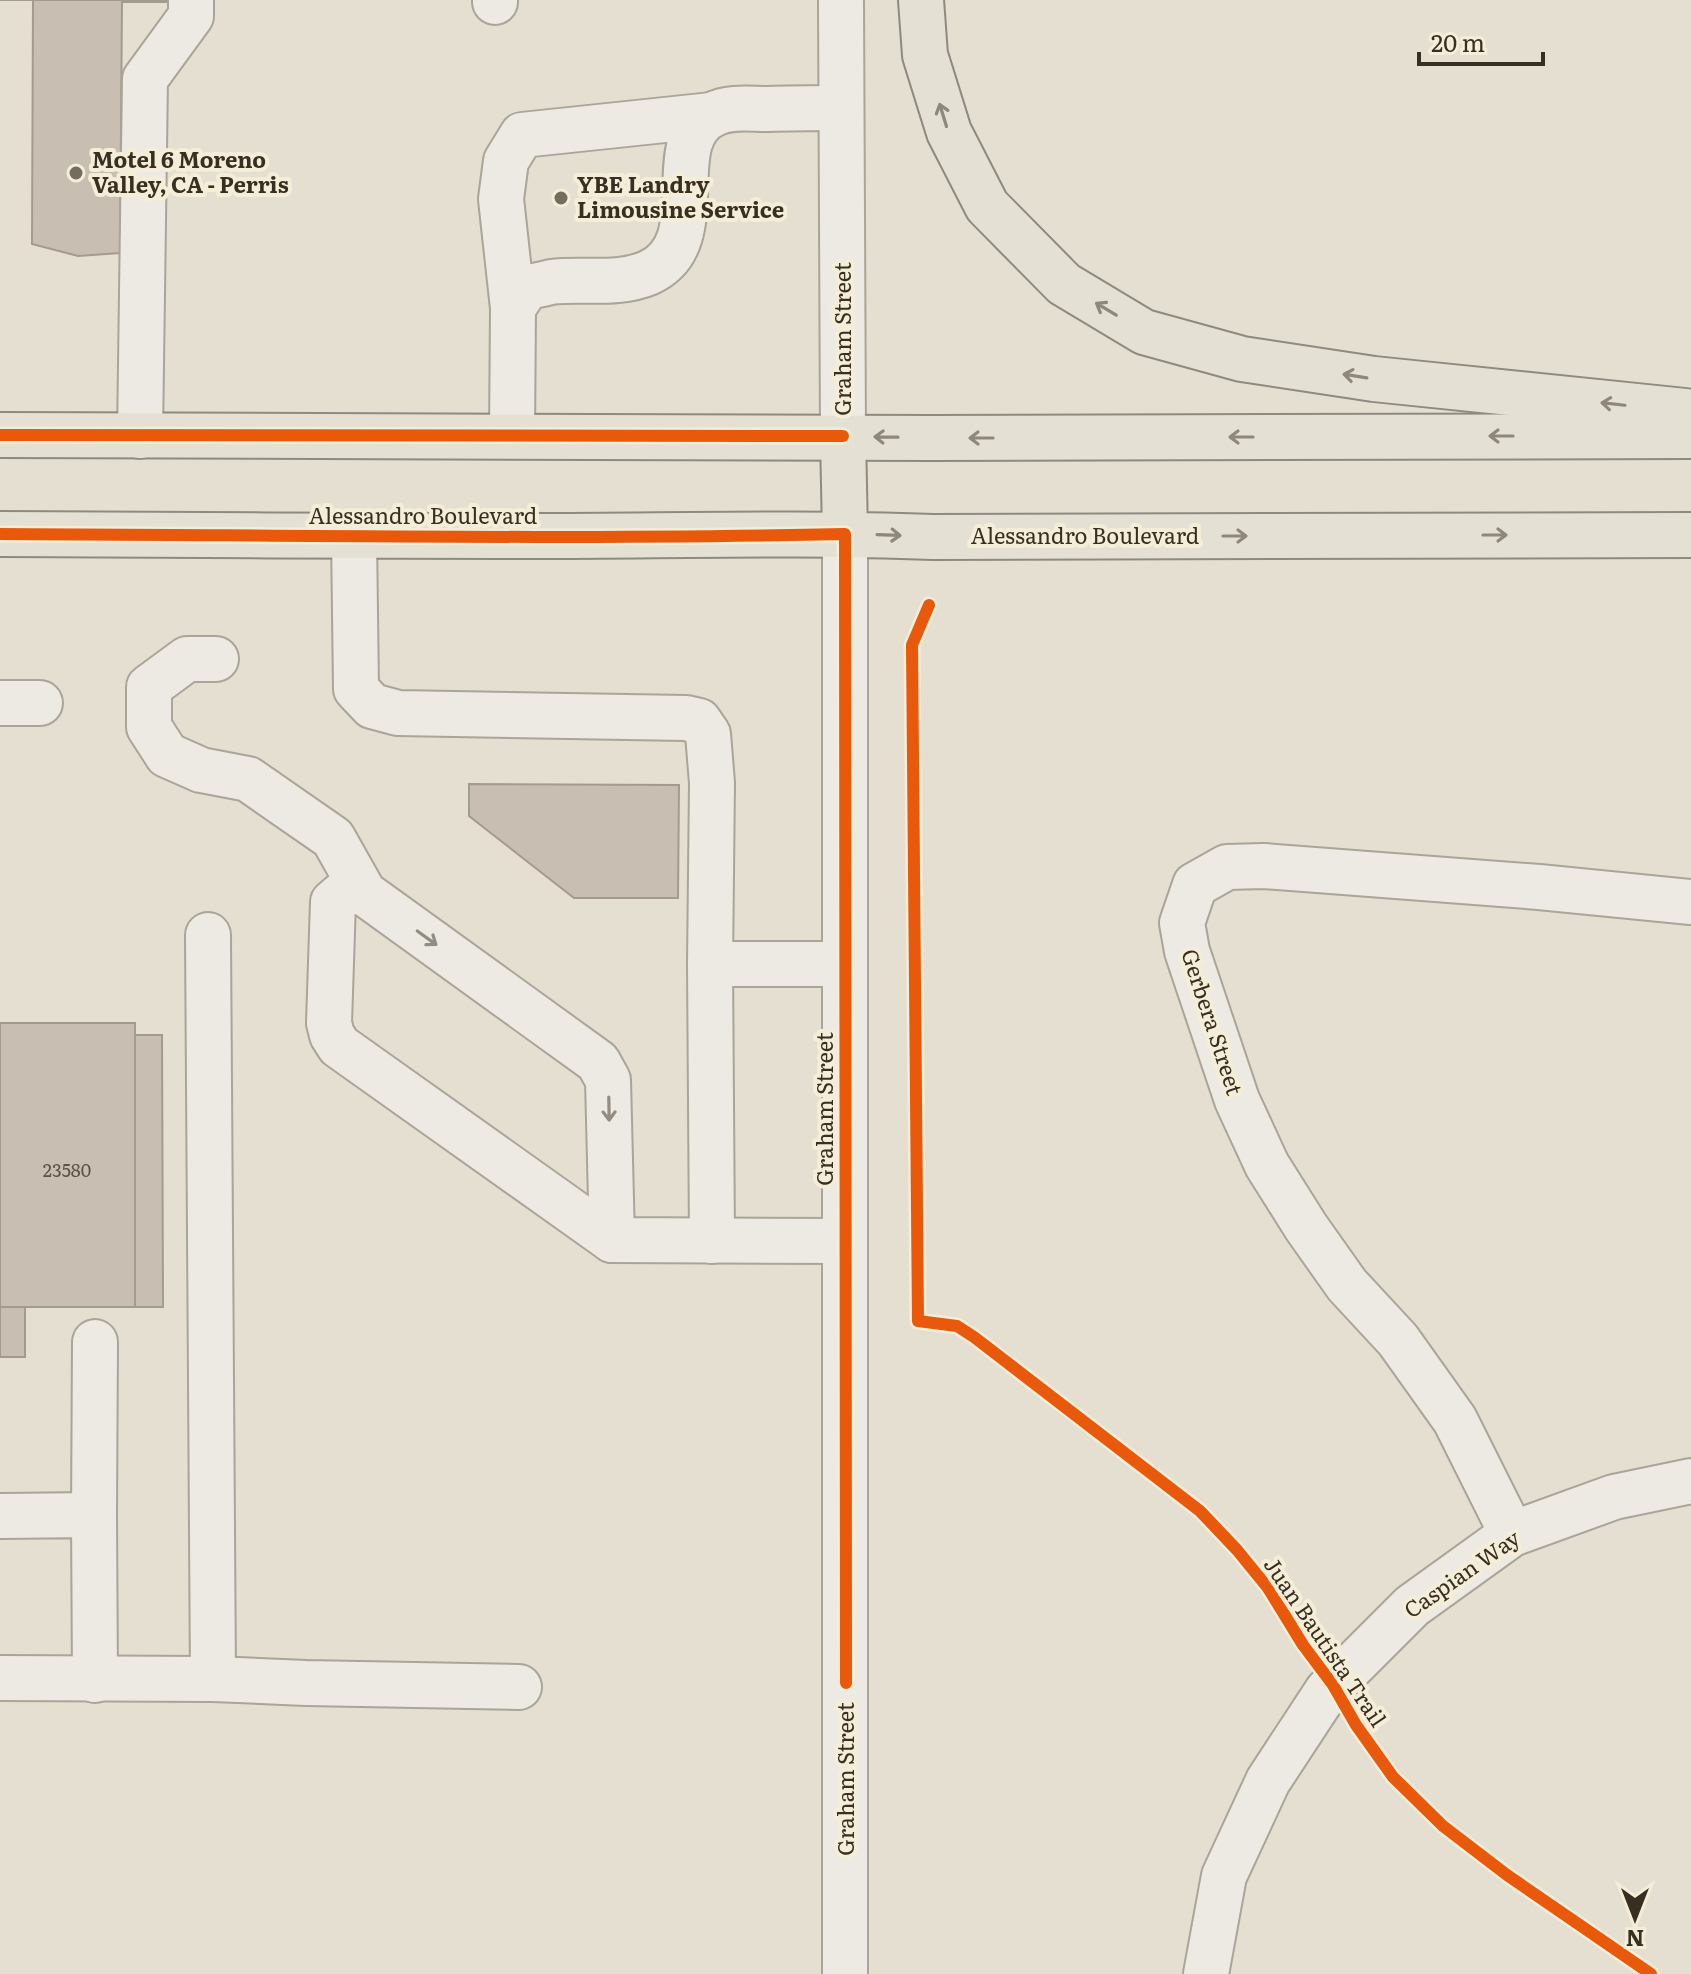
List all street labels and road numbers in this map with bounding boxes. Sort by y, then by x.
street label: Graham Street [825,262,858,416]
street label: Alessandro Boulevard [309,498,537,531]
street label: Alessandro Boulevard [971,518,1199,551]
street label: Gerbera Street [1174,944,1253,1099]
street label: Graham Street [807,1032,840,1186]
street label: Caspian Way [1396,1520,1526,1625]
street label: Juan Bautista Trail [1257,1550,1396,1733]
street label: Graham Street [828,1702,861,1856]

